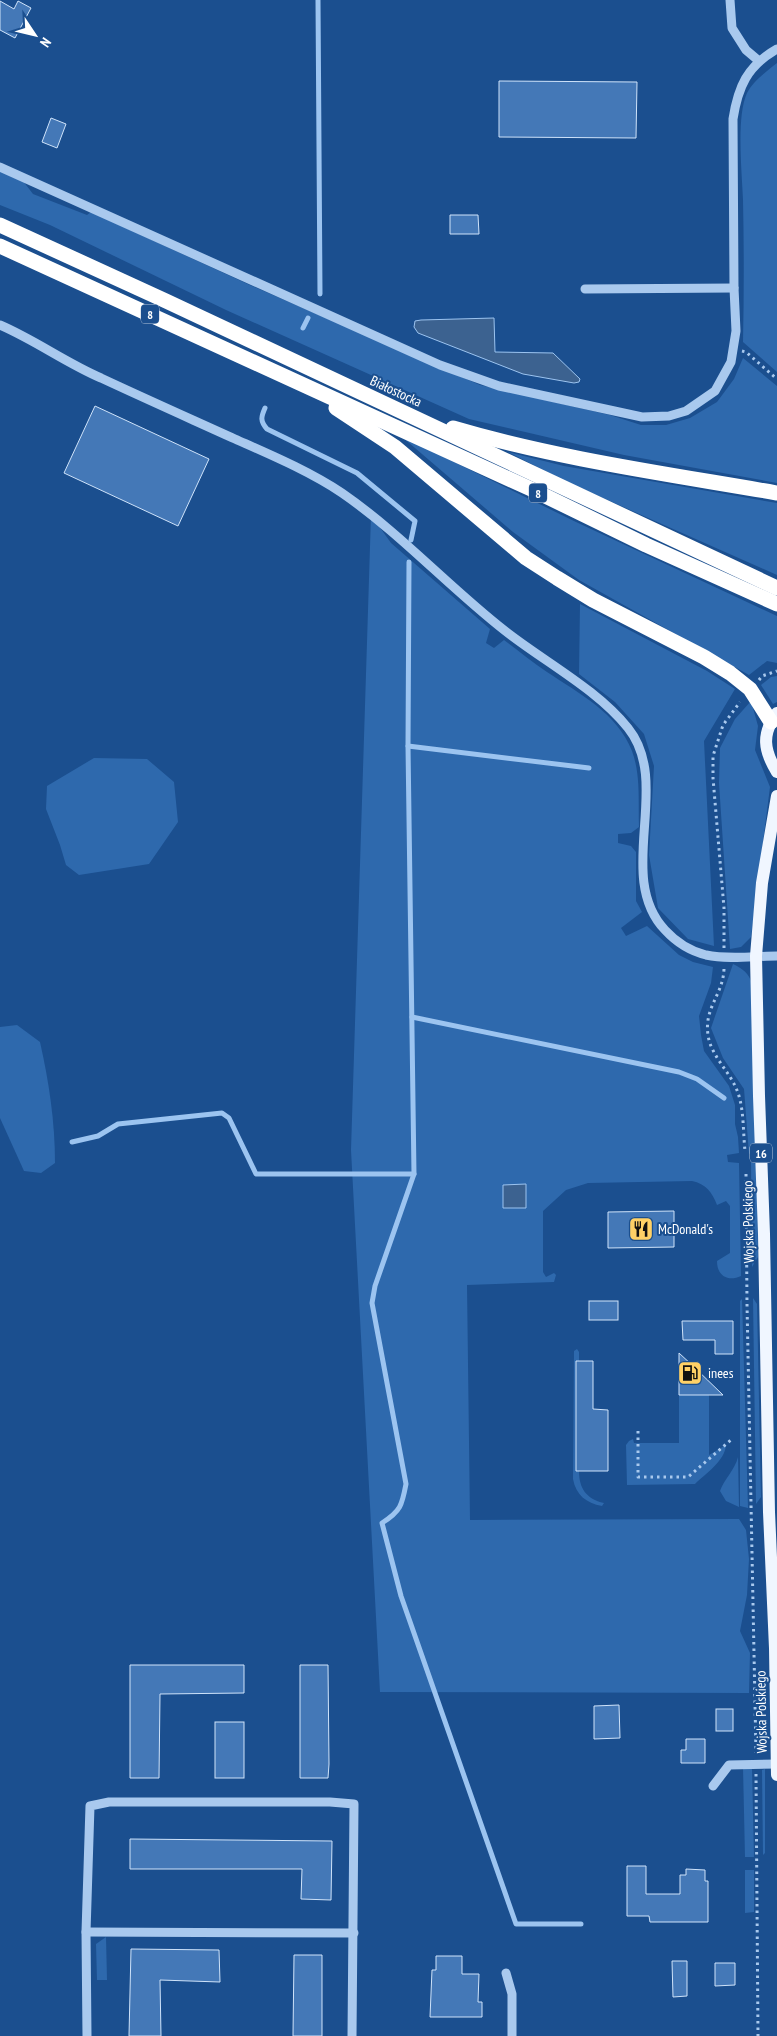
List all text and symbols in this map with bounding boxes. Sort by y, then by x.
north arrow [10,10,60,60]
text: N [36,34,55,51]
road number: 8 [141,304,159,324]
street label: Białostocka [367,371,425,411]
road number: 8 [529,483,547,502]
road number: 16 [750,1144,772,1162]
street label: Wojska Polskiego [738,1180,758,1264]
restaurant icon: McDonald's [628,1216,654,1242]
place label: McDonald's [658,1220,713,1238]
fuel station icon: inees [677,1360,703,1386]
place label: inees [708,1364,734,1382]
street label: Wojska Polskiego [751,1670,771,1754]

